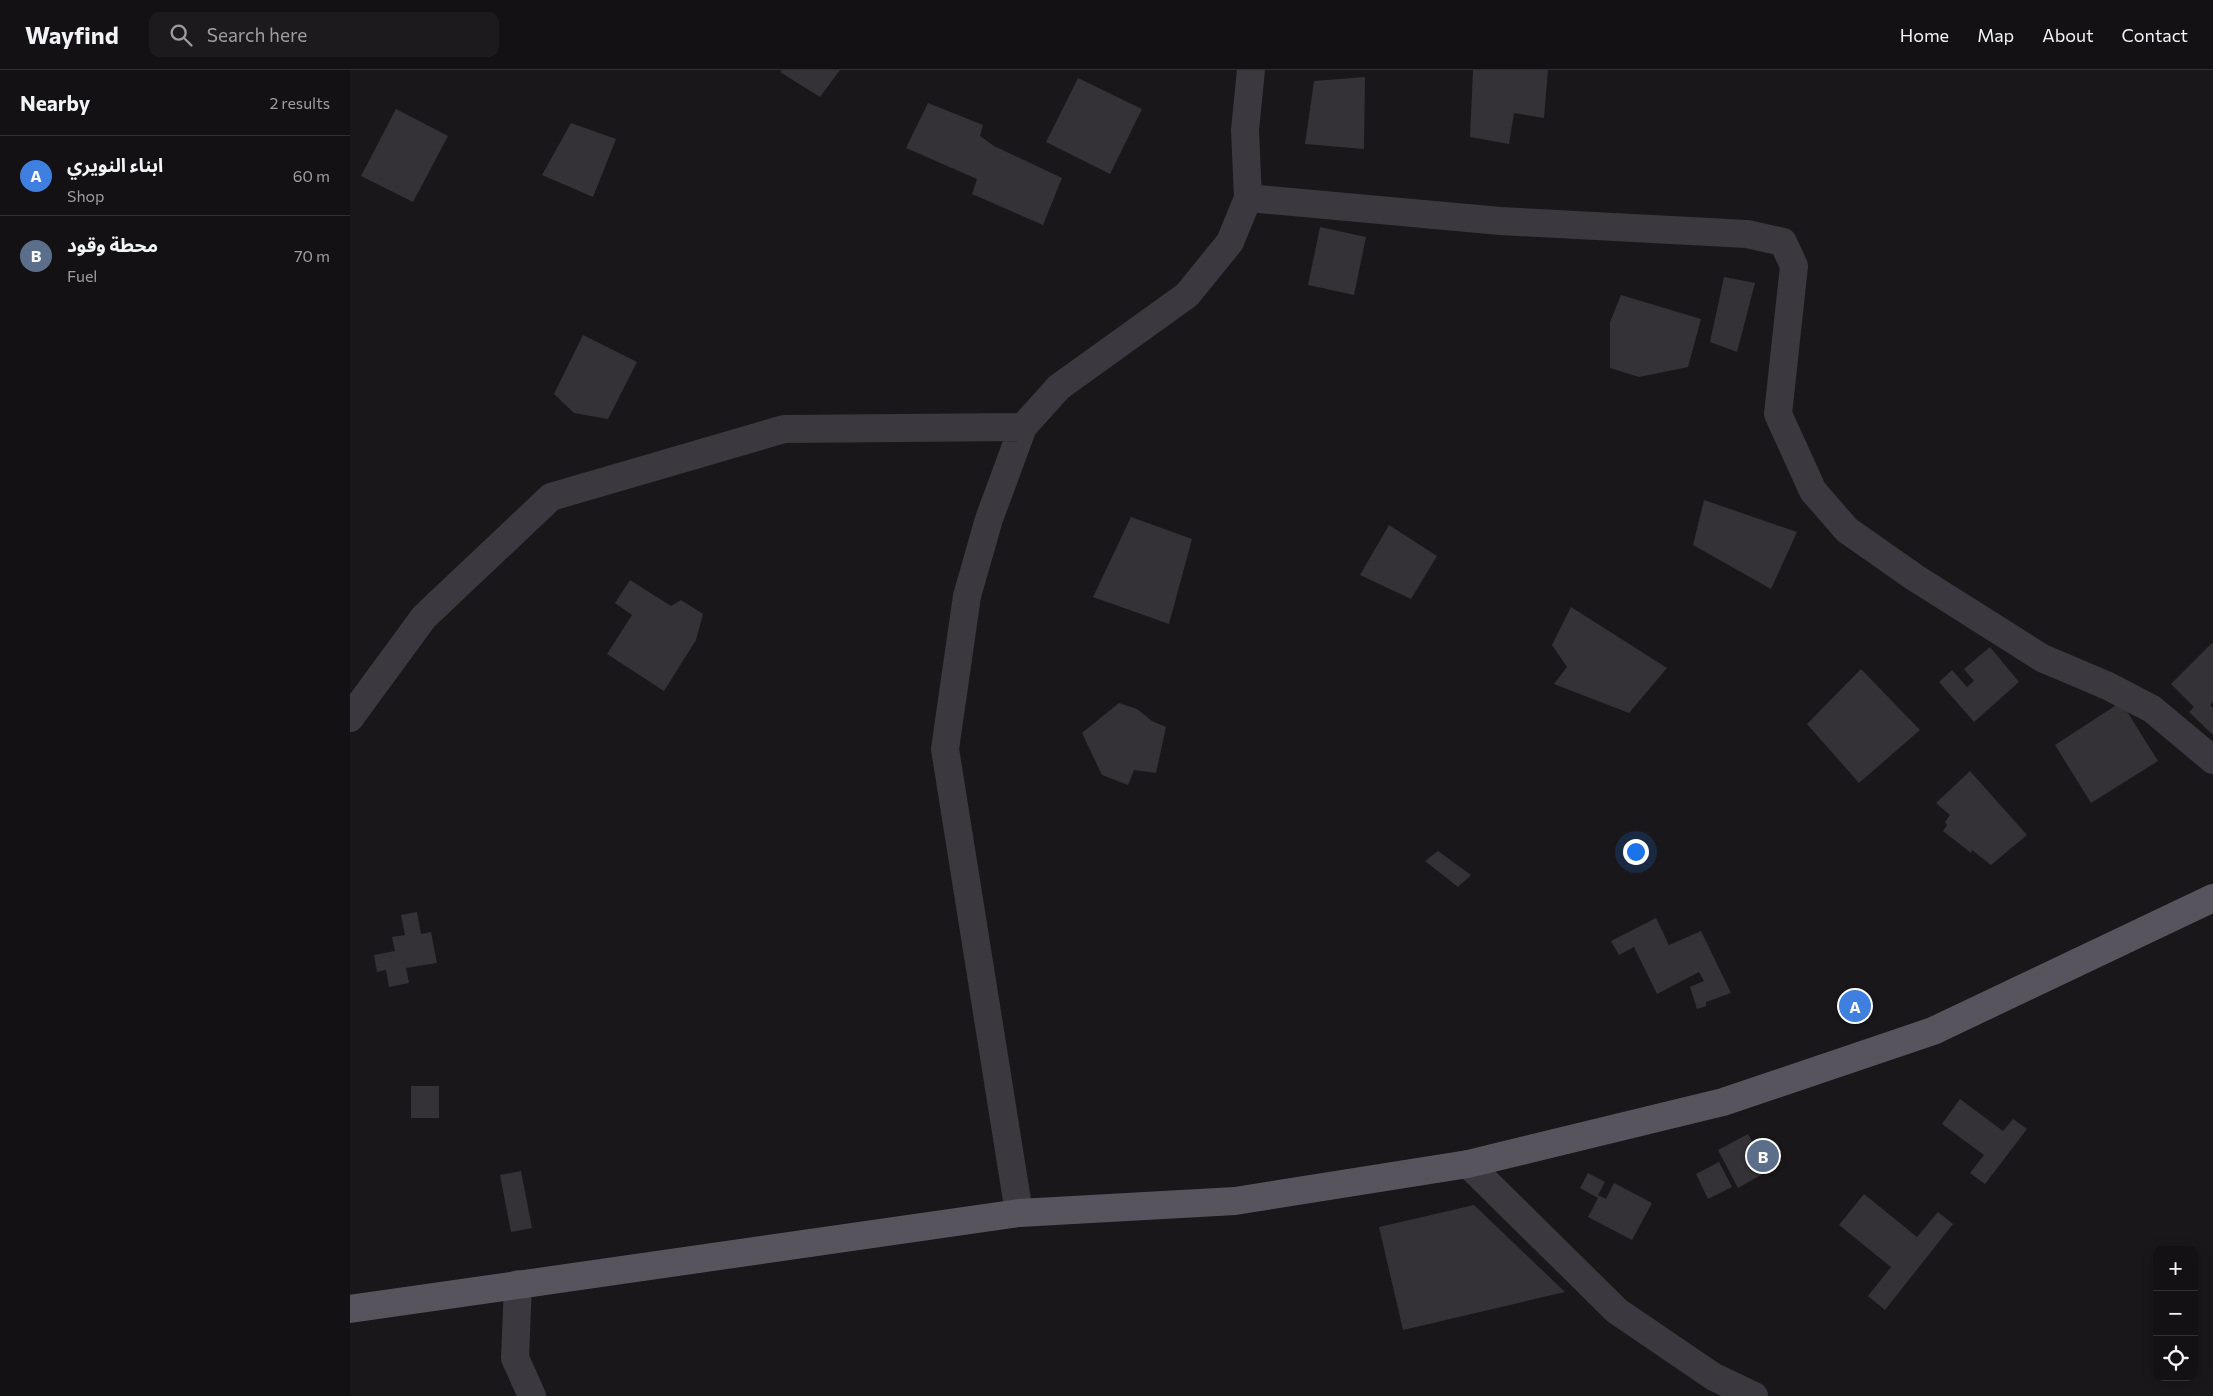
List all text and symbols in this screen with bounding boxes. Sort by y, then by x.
search box [149,12,499,57]
text: Wayfind [25,20,119,49]
icon: search [167,21,195,49]
text: Search here [207,23,307,46]
text: Home [1900,24,1949,46]
text: Map [1977,24,2014,46]
text: About [2042,24,2094,46]
text: Contact [2122,24,2188,46]
text: Nearby [20,90,90,115]
text: 2 results [269,93,330,112]
text: ابناء النويري [67,153,163,176]
text: A [30,166,42,185]
text: 60 m [293,166,330,185]
text: Shop [67,186,105,205]
text: محطة وقود [67,233,158,256]
text: B [31,246,41,265]
text: 70 m [294,246,330,265]
text: Fuel [67,266,97,285]
your location [1623,839,1649,865]
pin: A [1839,987,1871,1025]
pin: B [1747,1137,1779,1175]
map controls [2153,1246,2198,1381]
button: + [2153,1246,2198,1291]
button: − [2153,1291,2198,1336]
button: locate [2153,1336,2198,1381]

